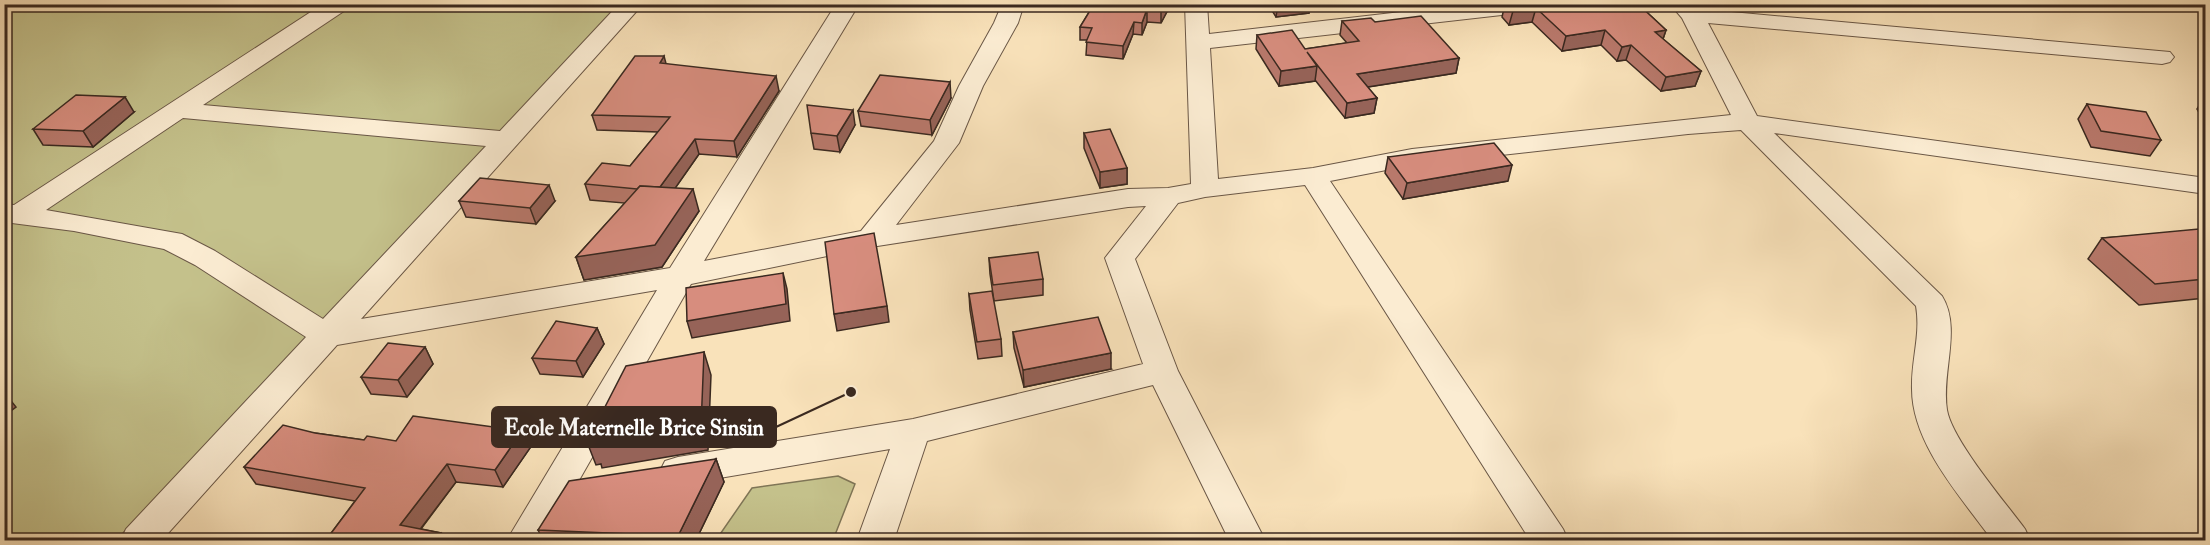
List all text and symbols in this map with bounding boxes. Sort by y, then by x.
callout: Ecole Maternelle Brice Sinsin [492,407,776,447]
text: Ecole Maternelle Brice Sinsin [504,414,765,442]

